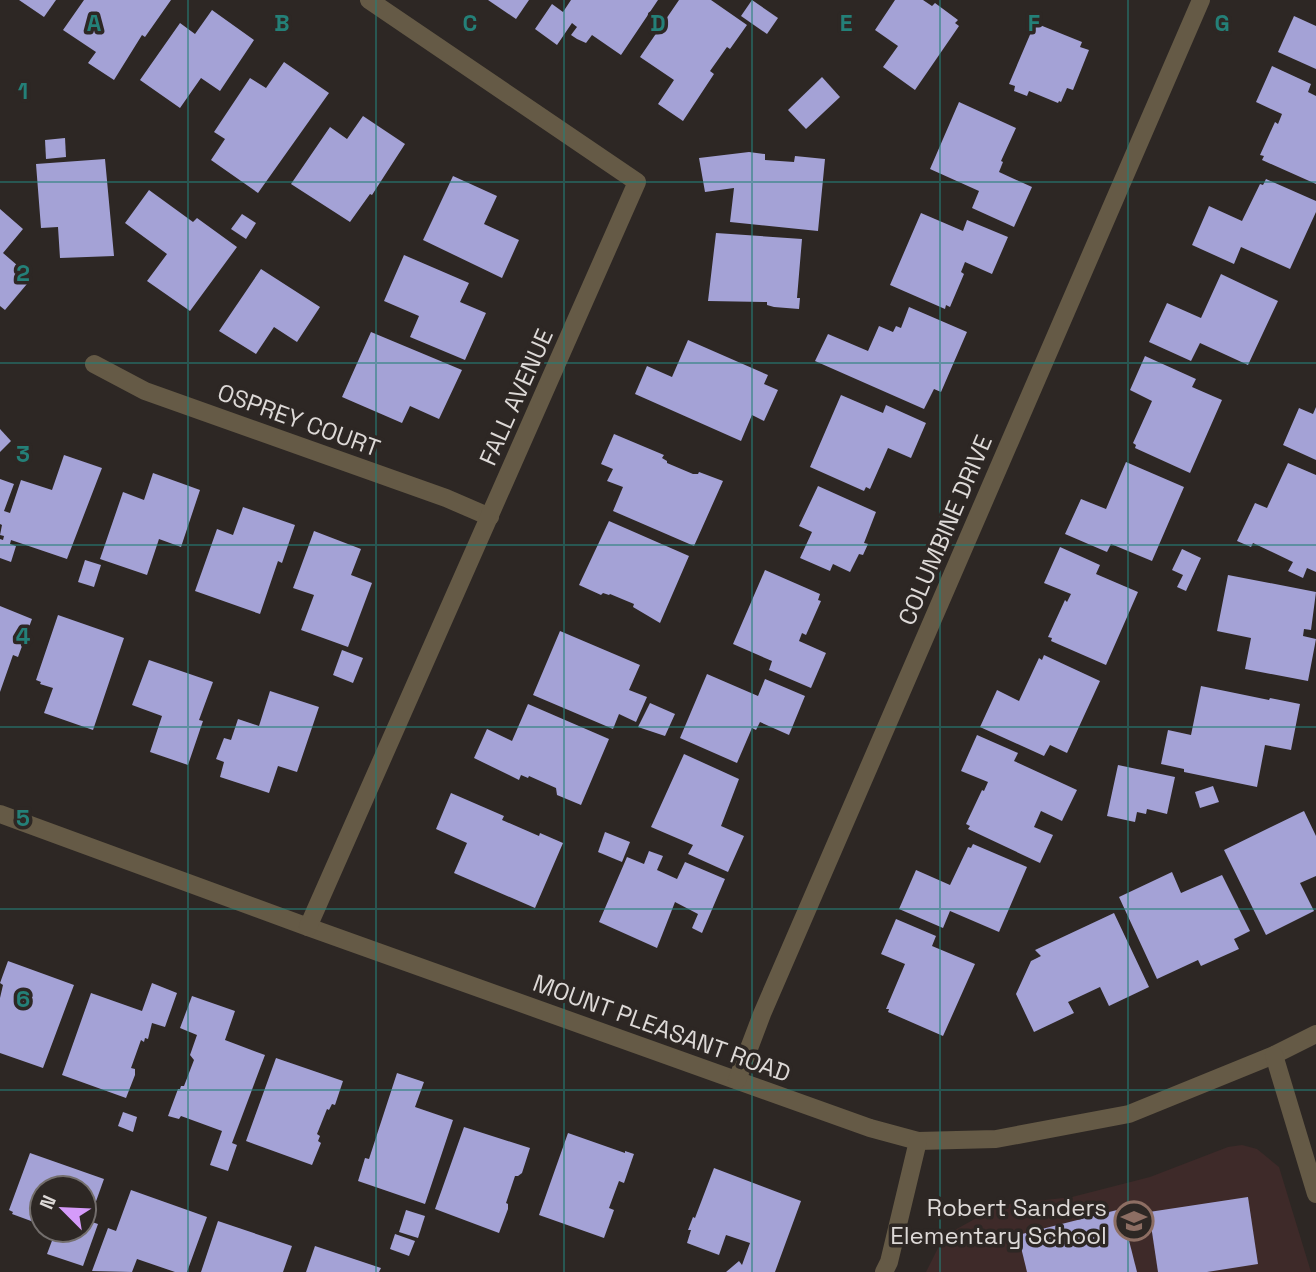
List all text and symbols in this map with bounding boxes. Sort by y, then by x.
text: A [87,8,102,38]
text: B [274,8,290,38]
text: C [463,8,477,38]
text: D [650,8,666,38]
text: E [840,8,852,38]
text: F [1028,8,1040,38]
text: G [1214,8,1230,38]
text: 1 [18,76,28,106]
text: 2 [16,258,30,288]
street label: FALL AVENUE [472,324,560,470]
street label: OSPREY COURT [213,376,385,464]
street label: COLUMBINE DRIVE [891,430,999,630]
text: 3 [16,439,30,469]
text: 4 [16,621,31,651]
text: 5 [16,803,30,833]
street label: MOUNT PLEASANT ROAD [529,967,795,1089]
text: 6 [16,984,30,1014]
north arrow [28,1174,98,1244]
text: N [34,1191,62,1213]
place label: Robert Sanders Elementary School [890,1192,1107,1251]
school or university icon: Robert Sanders Elementary School [1113,1200,1155,1242]

